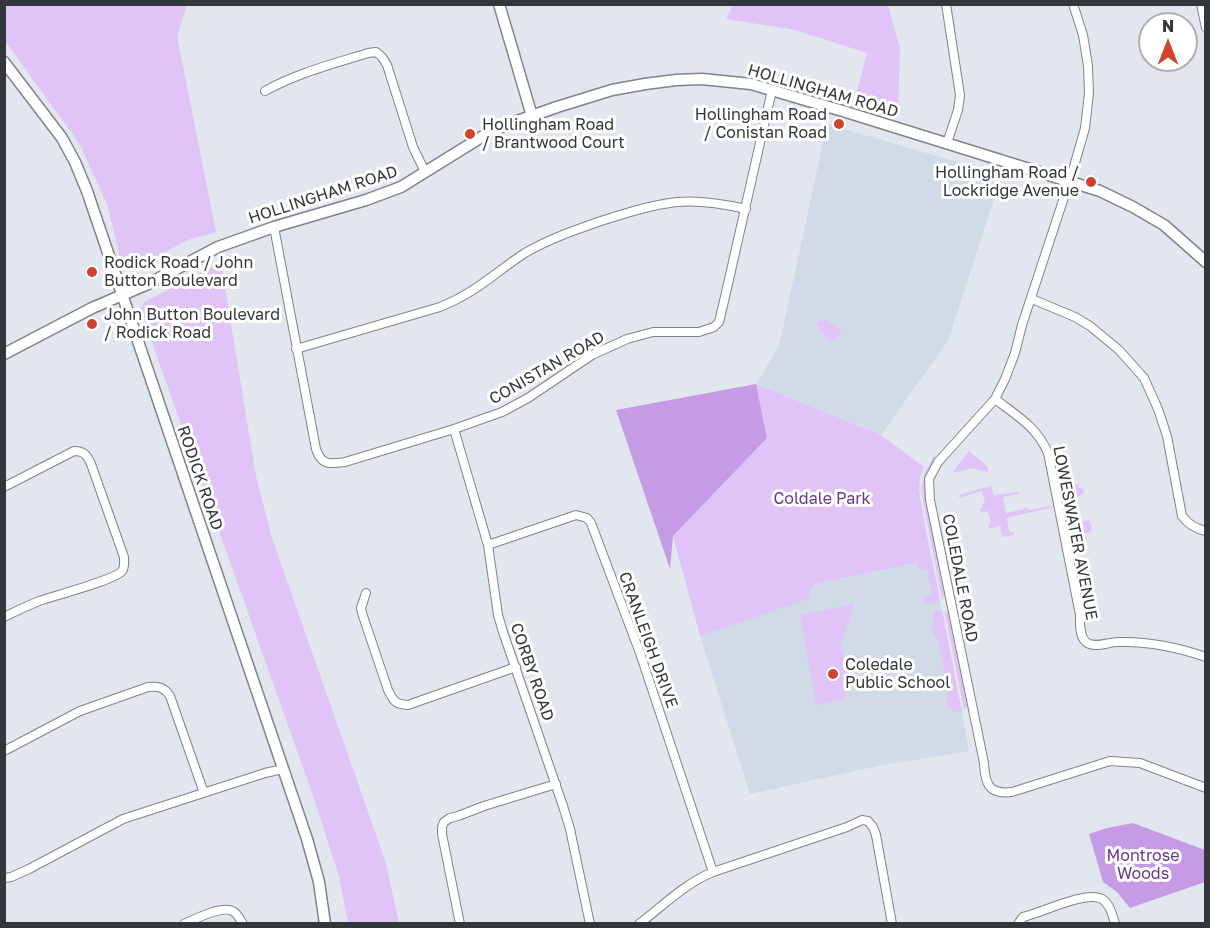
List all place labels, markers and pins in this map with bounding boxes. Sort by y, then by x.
place label: Hollingham Road / Conistan Road [695,105,827,143]
place label: Hollingham Road / Brantwood Court [482,115,625,153]
marker: Hollingham Road / Conistan Road [832,117,846,131]
marker: Hollingham Road / Brantwood Court [463,127,477,141]
place label: Hollingham Road / Lockridge Avenue [935,163,1079,201]
marker: Hollingham Road / Lockridge Avenue [1084,175,1098,189]
place label: Rodick Road / John Button Boulevard [104,253,253,291]
marker: Rodick Road / John Button Boulevard [85,265,99,279]
place label: John Button Boulevard / Rodick Road [104,305,280,343]
marker: John Button Boulevard / Rodick Road [85,317,99,331]
place label: Coledale Public School [845,655,950,693]
marker: Coledale Public School [826,667,840,681]

